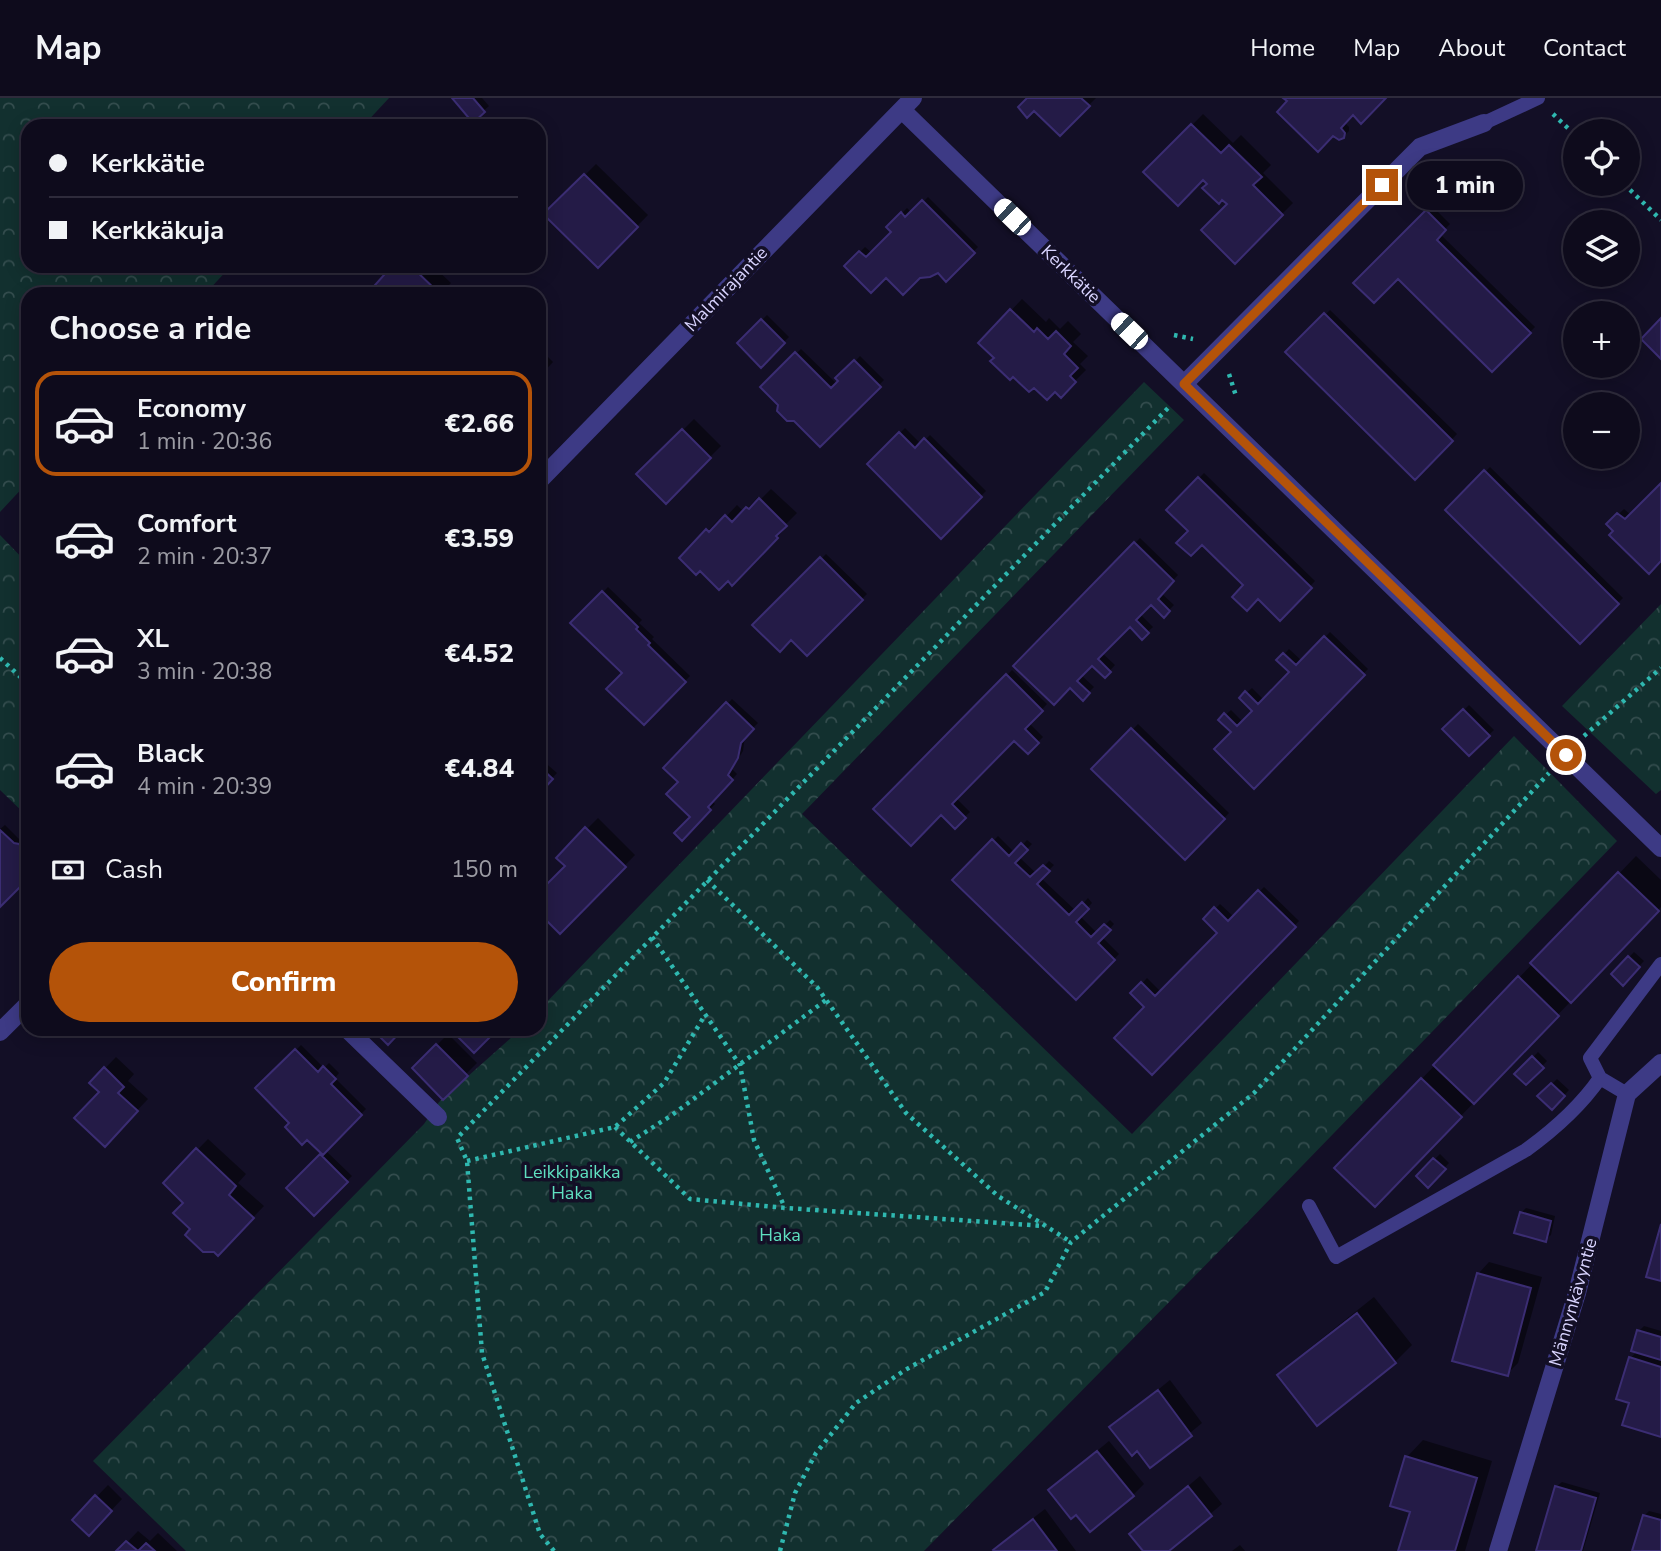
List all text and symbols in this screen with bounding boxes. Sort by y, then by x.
text: Map [35,26,102,71]
text: Home [1250,32,1315,64]
text: Map [1353,32,1400,64]
text: About [1438,32,1505,64]
text: Contact [1543,32,1626,64]
map controls [1563,119,1640,469]
button: locate [1563,119,1640,196]
text: Kerkkätie [91,146,205,181]
callout: 1 min [1406,160,1522,210]
route end [1366,169,1398,201]
text: 1 min [1435,170,1495,201]
car [990,195,1035,239]
button: layers [1563,210,1640,287]
text: Kerkkäkuja [91,213,224,248]
street label: Kerkkätie [1036,239,1106,309]
street label: Malmirajantie [679,241,773,337]
button: + [1563,301,1640,378]
text: Choose a ride [49,307,251,350]
car [1107,309,1152,353]
text: Economy [137,391,246,426]
icon: car [53,392,116,455]
button: − [1563,392,1640,469]
text: €2.66 [445,406,514,441]
text: 1 min · 20:36 [137,426,272,457]
text: Comfort [137,506,237,541]
icon: car [53,507,116,570]
text: €3.59 [445,521,514,556]
text: 2 min · 20:37 [137,541,272,572]
text: XL [137,621,169,656]
icon: car [53,622,116,685]
text: €4.52 [445,636,514,671]
text: 3 min · 20:38 [137,656,272,687]
text: Black [137,736,204,771]
icon: car [53,737,116,800]
route start [1550,739,1582,771]
text: €4.84 [445,751,514,786]
text: 4 min · 20:39 [137,771,272,802]
icon: cash [49,851,87,889]
text: Cash [105,852,163,887]
text: 150 m [451,854,518,885]
button: Confirm [49,942,518,1022]
park label: Leikkipaikka Haka [523,1160,621,1205]
park label: Haka [759,1223,801,1247]
street label: Männynkävyntie [1543,1235,1603,1369]

